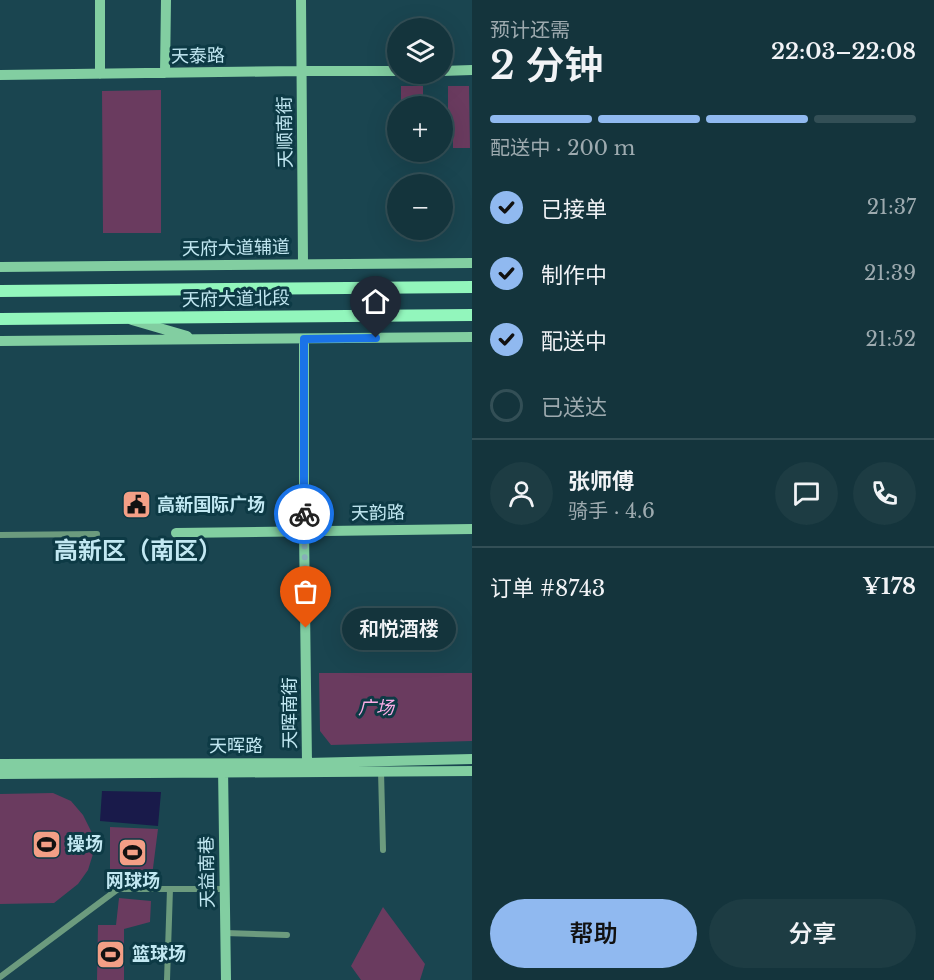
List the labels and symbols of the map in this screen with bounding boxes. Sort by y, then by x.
street label: 天泰路 [171,45,225,67]
street label: 天顺南街 [273,96,297,168]
street label: 天府大道辅道 [182,236,290,260]
pin [350,276,401,338]
street label: 天府大道北段 [182,287,290,311]
courier [274,484,334,544]
public building icon: 高新国际广场 [120,489,152,521]
place label: 高新国际广场 [157,494,265,516]
street label: 天韵路 [351,502,405,524]
district label: 高新区（南区） [54,536,222,565]
pin [280,566,331,628]
callout: 和悦酒楼 [342,607,456,649]
street label: 天晖南街 [279,677,301,749]
park label: 广场 [358,697,396,719]
street label: 天晖路 [209,735,263,757]
sports icon: 操场 [30,828,62,860]
place label: 操场 [67,833,103,855]
sports icon: 网球场 [117,836,149,868]
street label: 天益南巷 [195,836,219,908]
place label: 网球场 [106,870,160,892]
sports icon: 篮球场 [95,938,127,970]
place label: 篮球场 [132,943,186,965]

